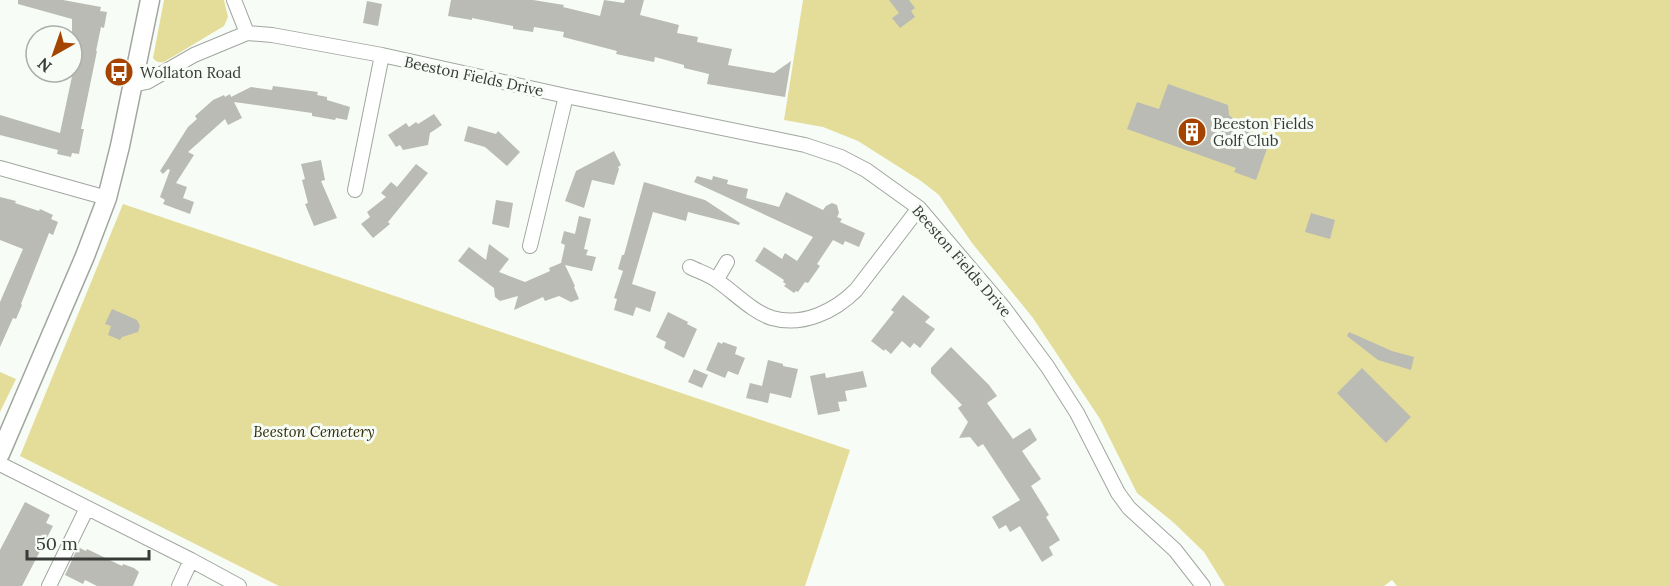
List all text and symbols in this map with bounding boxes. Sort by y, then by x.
north arrow [24,24,84,84]
street label: Beeston Fields Drive [403,52,545,100]
text: N [33,54,56,77]
bus stop icon: Wollaton Road [103,56,135,88]
place label: Wollaton Road [140,63,241,82]
place label: Beeston Fields Golf Club [1213,114,1314,150]
building icon: Beeston Fields Golf Club [1176,116,1208,148]
street label: Beeston Fields Drive [908,201,1016,321]
park label: Beeston Cemetery [253,422,375,441]
scale bar [27,523,148,561]
text: 50 m [36,532,78,555]

